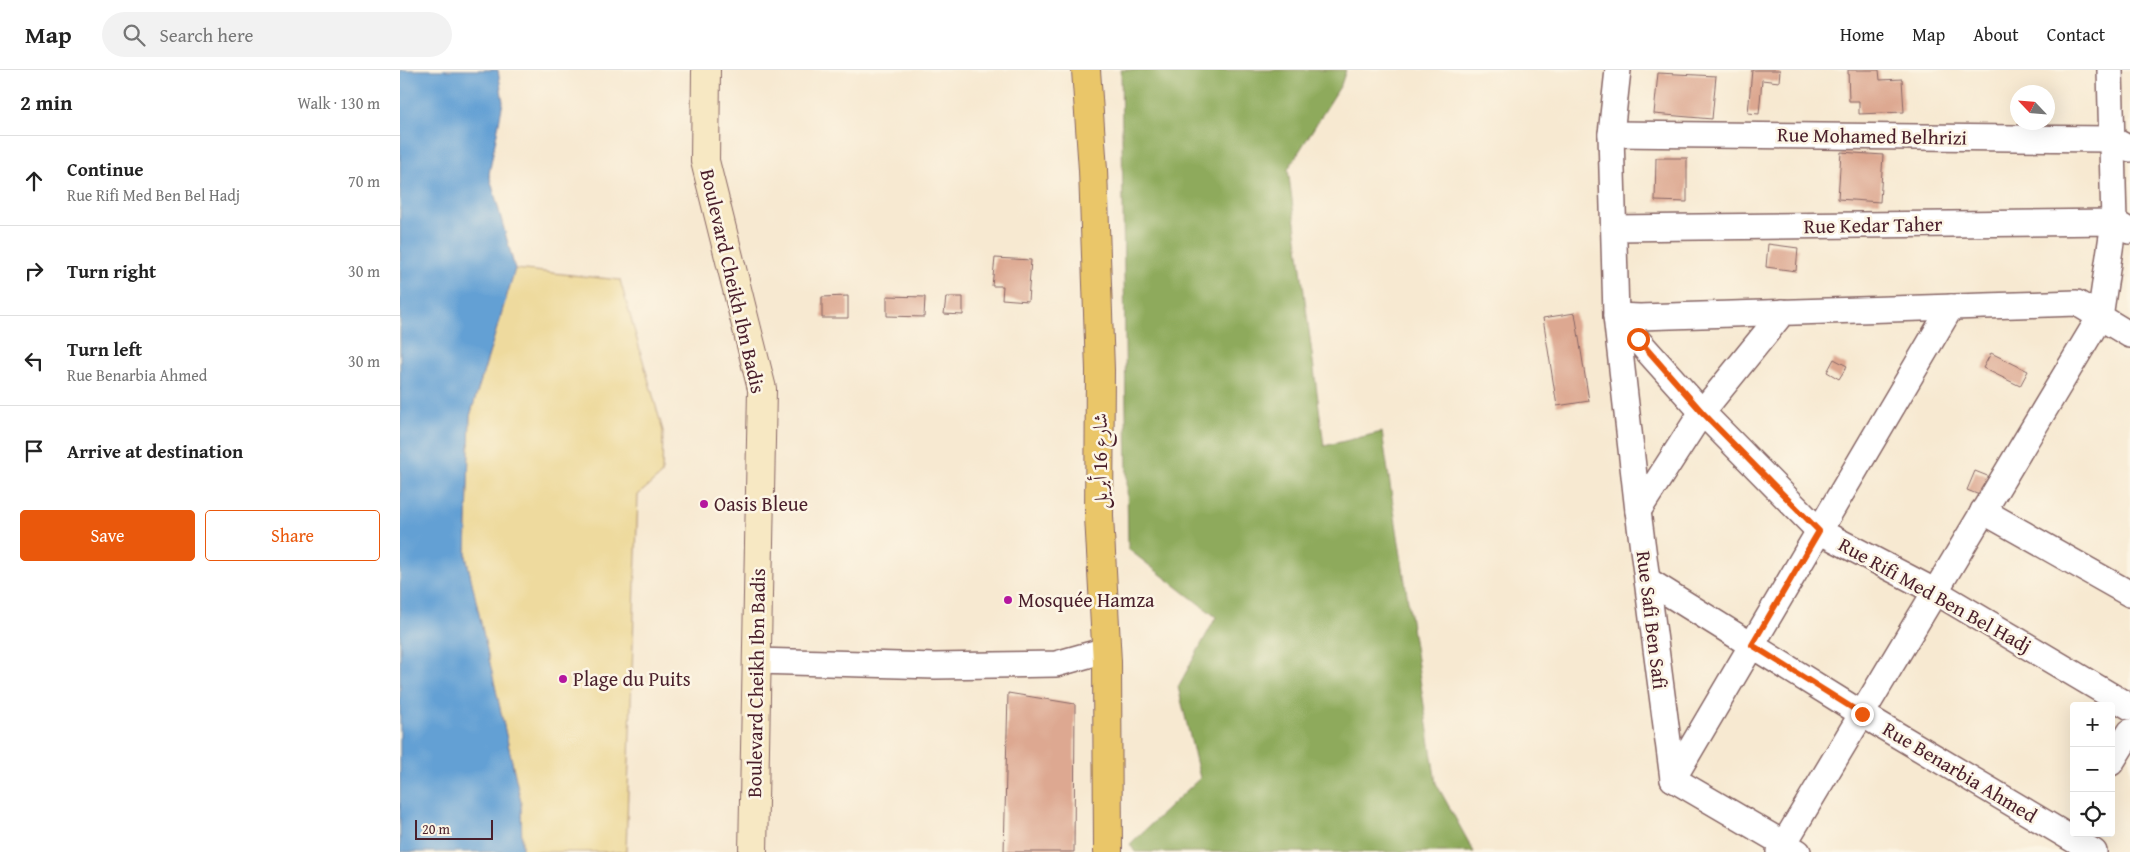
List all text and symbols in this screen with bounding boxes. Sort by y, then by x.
search box [102,12,452,57]
text: Map [25,17,72,52]
icon: search [120,21,148,49]
text: Search here [160,21,253,49]
text: Home [1840,21,1884,48]
text: Map [1912,21,1945,48]
text: About [1973,21,2019,48]
text: Contact [2047,21,2105,48]
north arrow [2010,85,2055,130]
text: 2 min [20,87,72,118]
text: Walk · 130 m [297,91,380,115]
street label: Rue Mohamed Belhrizi [1777,119,1968,152]
text: Continue [67,155,144,183]
street label: Boulevard Cheikh Ibn Badis [694,166,773,396]
icon: ahead [20,167,48,195]
text: 70 m [348,169,380,193]
text: Rue Rifi Med Ben Bel Hadj [67,183,240,207]
street label: Rue Kedar Taher [1803,209,1943,240]
icon: right [20,257,48,285]
text: Turn right [67,257,156,285]
text: 30 m [348,259,380,283]
route start [1627,328,1650,351]
text: Turn left [67,335,142,363]
icon: left [20,347,48,375]
text: 30 m [348,349,380,373]
text: Rue Benarbia Ahmed [67,363,207,387]
street label: شارع 16 أبريل [1085,413,1118,509]
icon: arrive [20,437,48,465]
text: Arrive at destination [67,437,243,465]
place label: Oasis Bleue [714,489,808,518]
marker: Oasis Bleue [698,498,710,510]
button: Save [20,510,195,561]
button: Share [205,510,380,561]
street label: Rue Rifi Med Ben Bel Hadj [1834,529,2037,660]
street label: Rue Safi Ben Safi [1630,549,1675,691]
street label: Boulevard Cheikh Ibn Badis [739,568,772,798]
place label: Mosquée Hamza [1018,585,1155,614]
marker: Mosquée Hamza [1002,594,1014,606]
place label: Plage du Puits [573,664,691,693]
marker: Plage du Puits [557,673,569,685]
map controls [2070,702,2115,837]
button: + [2070,702,2115,747]
route end [1851,703,1874,726]
street label: Rue Benarbia Ahmed [1878,714,2043,829]
button: − [2070,747,2115,792]
button: locate [2070,792,2115,837]
scale bar [415,817,492,840]
text: 20 m [422,819,450,839]

